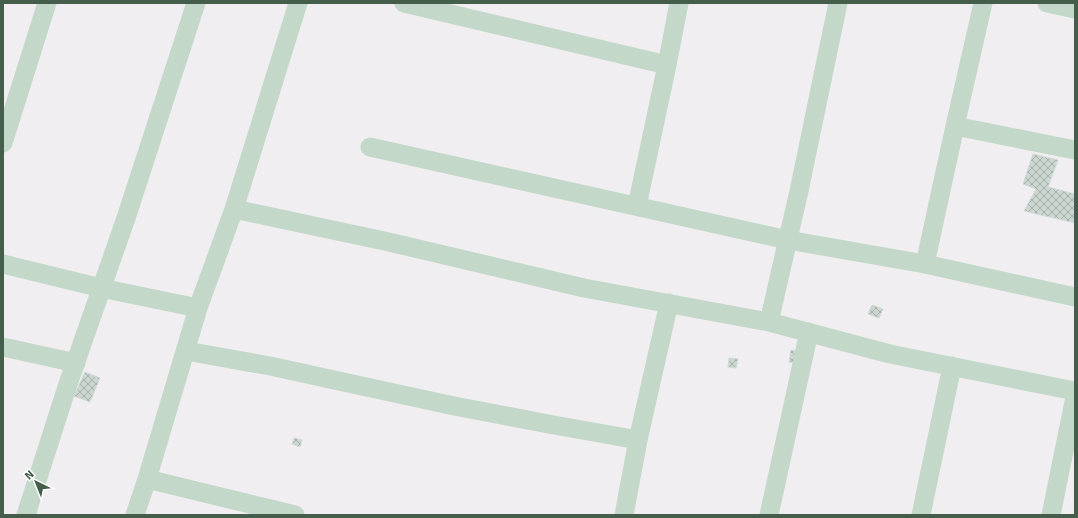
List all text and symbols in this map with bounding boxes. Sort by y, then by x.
north arrow [16,462,56,502]
text: N [22,468,37,482]

